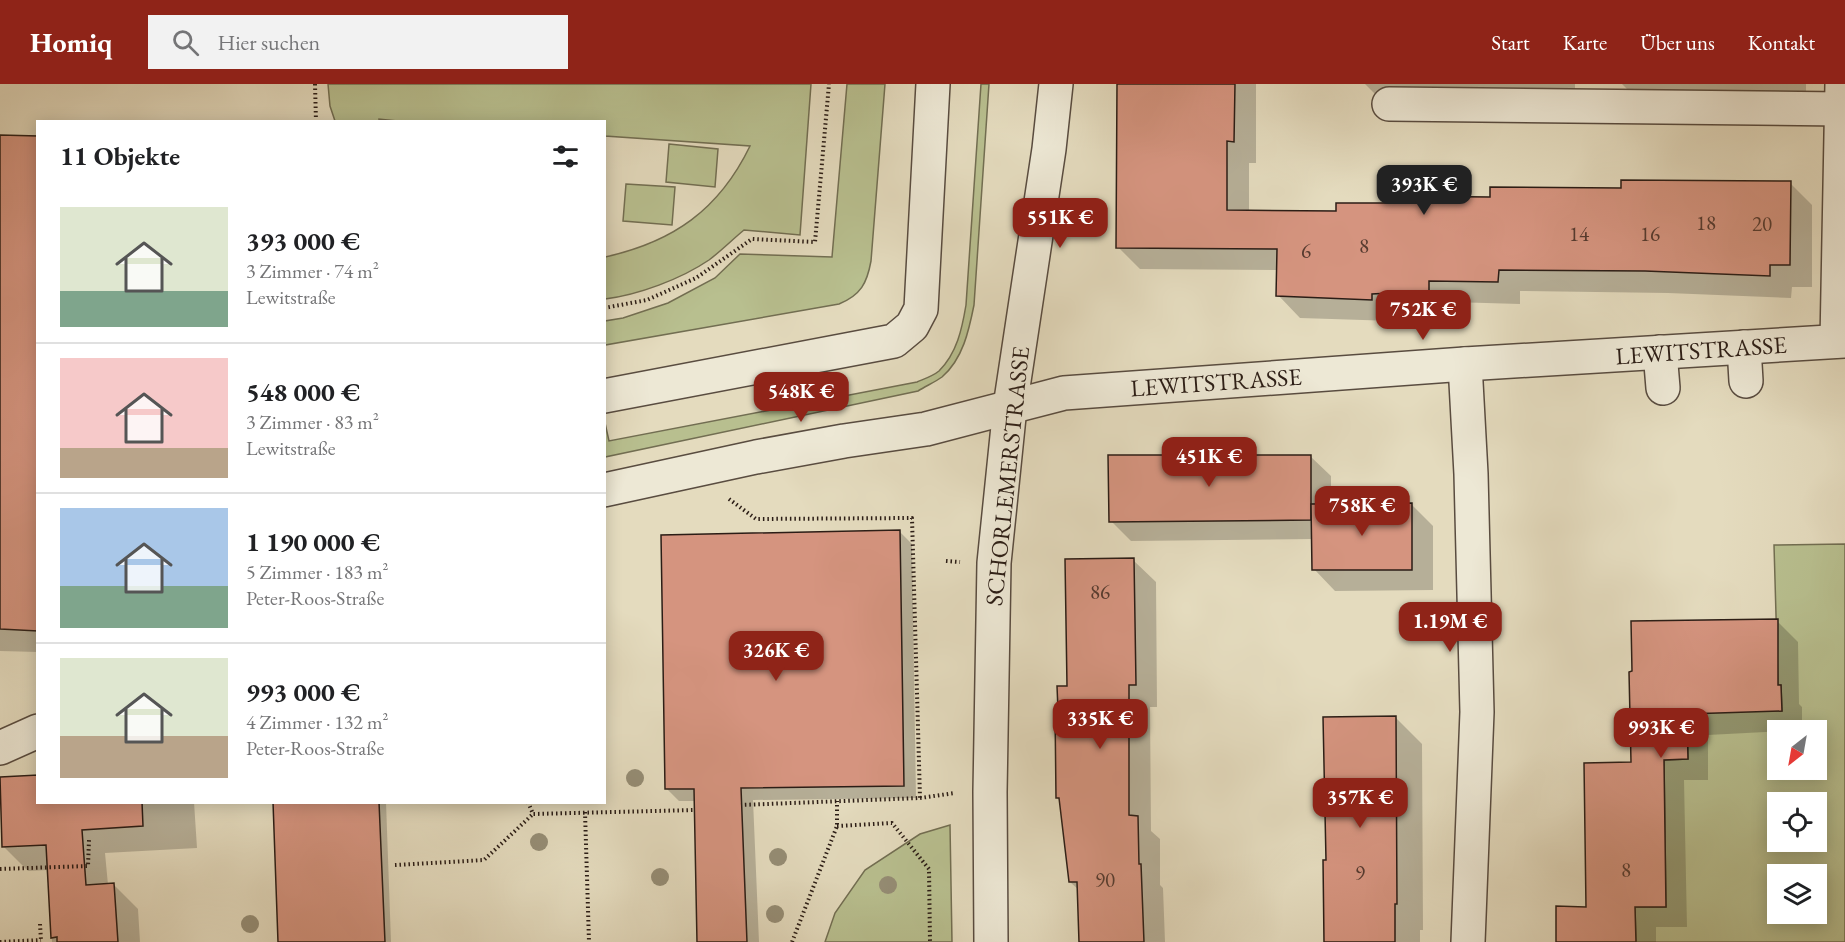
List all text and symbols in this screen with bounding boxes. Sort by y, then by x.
search box [148,15,568,69]
text: Homiq [30,24,112,60]
icon: search [169,26,202,59]
text: Hier suchen [217,28,320,57]
text: Start [1491,29,1530,56]
text: Karte [1563,29,1607,56]
text: Über uns [1640,29,1715,56]
text: Kontakt [1748,29,1815,56]
text: 11 Objekte [60,139,180,173]
icon: filters [549,140,582,173]
pin: 393K € [1375,165,1473,216]
text: 393K € [1391,171,1457,197]
pin: 551K € [1011,198,1109,249]
text: 551K € [1027,204,1093,230]
house number: 18 [1696,209,1716,236]
house number: 20 [1752,210,1772,237]
house number: 14 [1569,220,1590,247]
house number: 16 [1640,220,1660,247]
text: 393 000 € [246,224,360,258]
icon: home [108,231,180,303]
house number: 8 [1359,232,1369,259]
house number: 6 [1301,237,1311,264]
text: 3 Zimmer · 74 m² [246,258,379,284]
text: Lewitstraße [246,284,336,310]
pin: 752K € [1374,290,1472,341]
text: 752K € [1390,296,1456,322]
street label: LEWITSTRASSE [1614,329,1788,371]
street label: SCHORLEMERSTRASSE [978,345,1036,607]
street label: LEWITSTRASSE [1129,361,1303,403]
pin: 548K € [752,372,850,423]
text: 548 000 € [246,375,360,409]
text: 548K € [768,378,834,404]
icon: home [108,382,180,454]
text: 3 Zimmer · 83 m² [246,409,379,435]
text: Lewitstraße [246,435,336,461]
pin: 451K € [1160,437,1258,488]
text: 451K € [1176,443,1242,469]
pin: 758K € [1313,486,1411,537]
text: 758K € [1329,492,1395,518]
text: 1 190 000 € [246,525,380,559]
icon: home [108,532,180,604]
text: 5 Zimmer · 183 m² [246,559,389,585]
house number: 86 [1090,578,1110,605]
text: Peter-Roos-Straße [246,585,384,611]
pin: 1.19M € [1395,602,1505,653]
text: 1.19M € [1413,608,1487,634]
pin: 326K € [727,631,825,682]
text: 326K € [743,637,809,663]
text: 993 000 € [246,675,360,709]
icon: home [108,682,180,754]
pin: 335K € [1051,699,1149,750]
text: 335K € [1067,705,1133,731]
pin: 993K € [1612,708,1710,759]
text: 4 Zimmer · 132 m² [246,709,389,735]
text: 993K € [1628,714,1694,740]
north arrow [1767,720,1827,780]
map controls [1767,720,1827,924]
text: Peter-Roos-Straße [246,735,384,761]
pin: 357K € [1311,778,1409,829]
text: 357K € [1327,784,1393,810]
button: locate [1767,792,1827,852]
house number: 8 [1621,856,1631,883]
house number: 9 [1355,859,1365,886]
button: layers [1767,864,1827,924]
house number: 90 [1095,866,1115,893]

